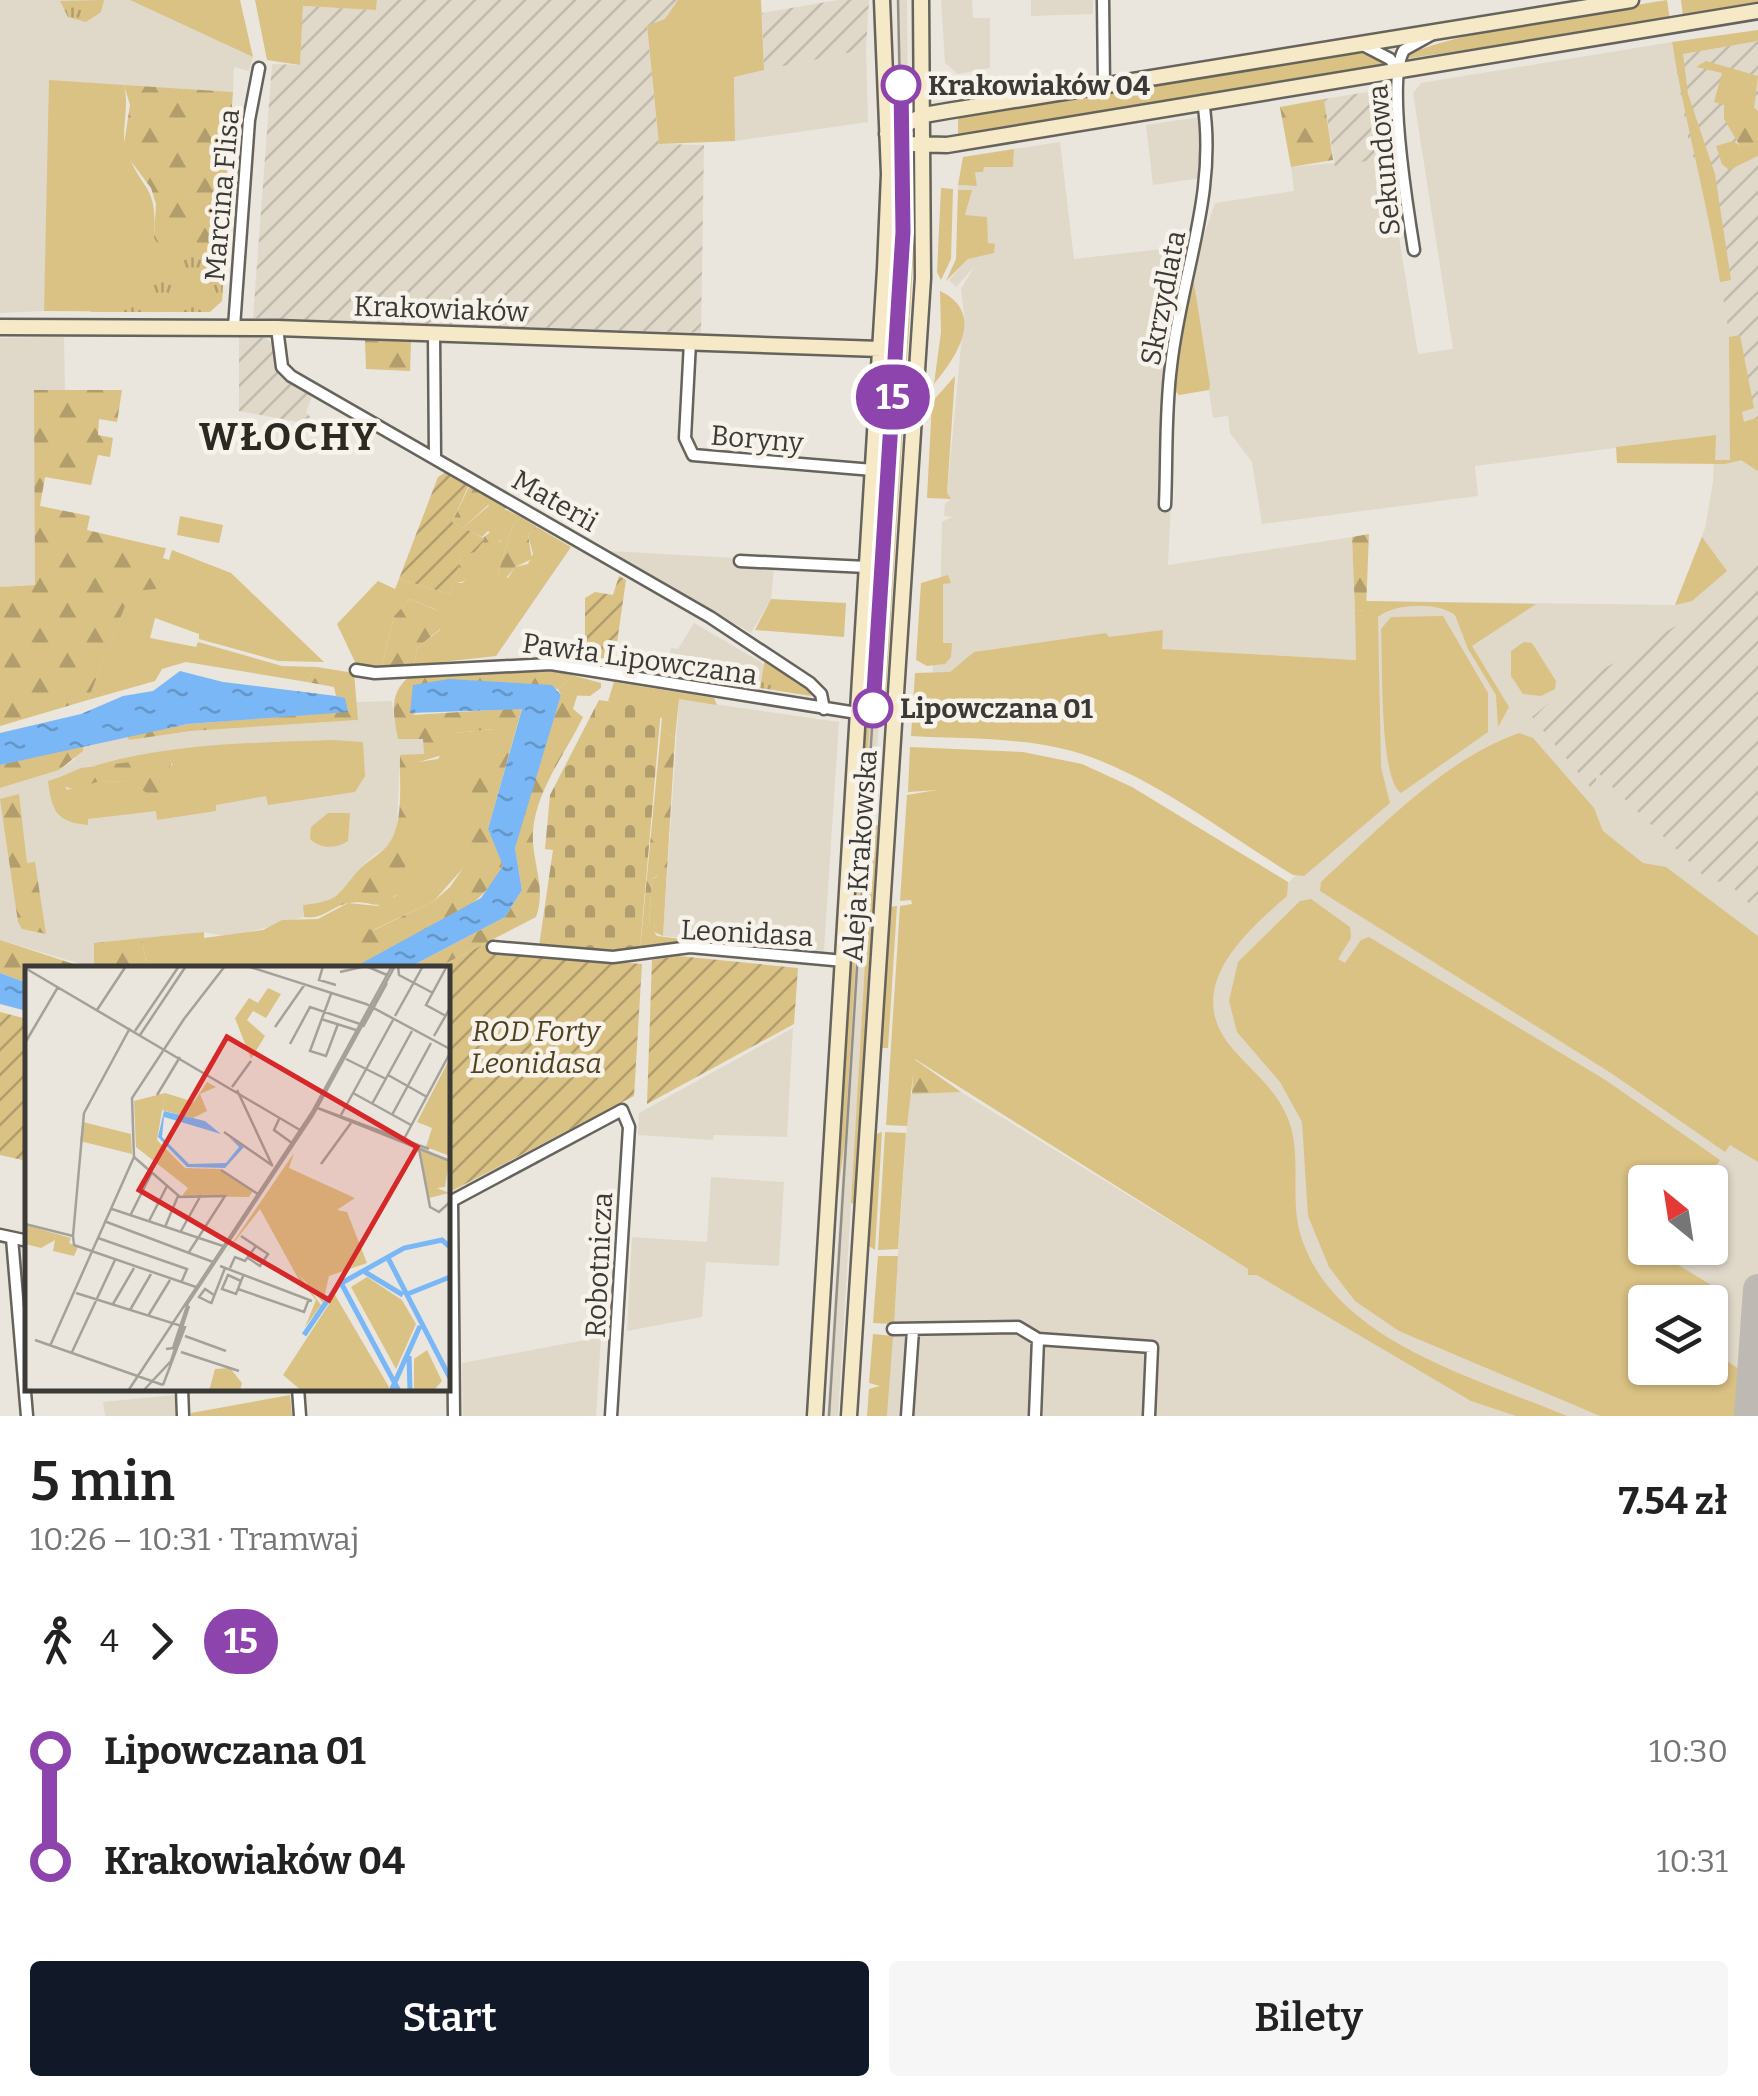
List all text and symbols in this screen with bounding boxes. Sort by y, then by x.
marker: Krakowiaków 04 [882,66,920,104]
place label: Krakowiaków 04 [928,69,1150,102]
street label: Sekundowa [1361,83,1407,237]
street label: Marcina Flisa [198,107,246,283]
street label: Skrzydlata [1134,228,1192,368]
street label: Krakowiaków [353,289,530,329]
line badge: 15 [848,364,938,430]
text: 15 [876,376,910,418]
district label: WŁOCHY [199,414,379,460]
street label: Boryny [709,419,805,460]
street label: Materii [506,463,604,539]
street label: Pawła Lipowczana [520,626,760,692]
marker: Lipowczana 01 [854,689,892,727]
place label: Lipowczana 01 [900,692,1093,725]
street label: Aleja Krakowska [836,749,884,963]
street label: Leonidasa [680,913,814,953]
inset map [25,966,450,1391]
park label: ROD Forty Leonidasa [470,1015,602,1080]
north arrow [1628,1165,1728,1265]
map controls [1628,1165,1728,1385]
street label: Robotnicza [579,1191,619,1339]
button: layers [1628,1285,1728,1385]
text: 5 min [30,1449,175,1515]
text: 7.54 zł [1618,1478,1728,1524]
text: 10:26 – 10:31 · Tramwaj [30,1520,360,1558]
icon: walk [30,1614,85,1669]
icon: forward [134,1614,189,1669]
text: 15 [224,1620,258,1662]
text: 4 [100,1622,119,1660]
text: Lipowczana 01 [104,1728,366,1774]
text: 10:30 [1649,1732,1728,1770]
text: Krakowiaków 04 [104,1838,405,1884]
text: 10:31 [1657,1842,1728,1880]
button: Start [30,1961,869,2076]
button: Bilety [889,1961,1728,2076]

